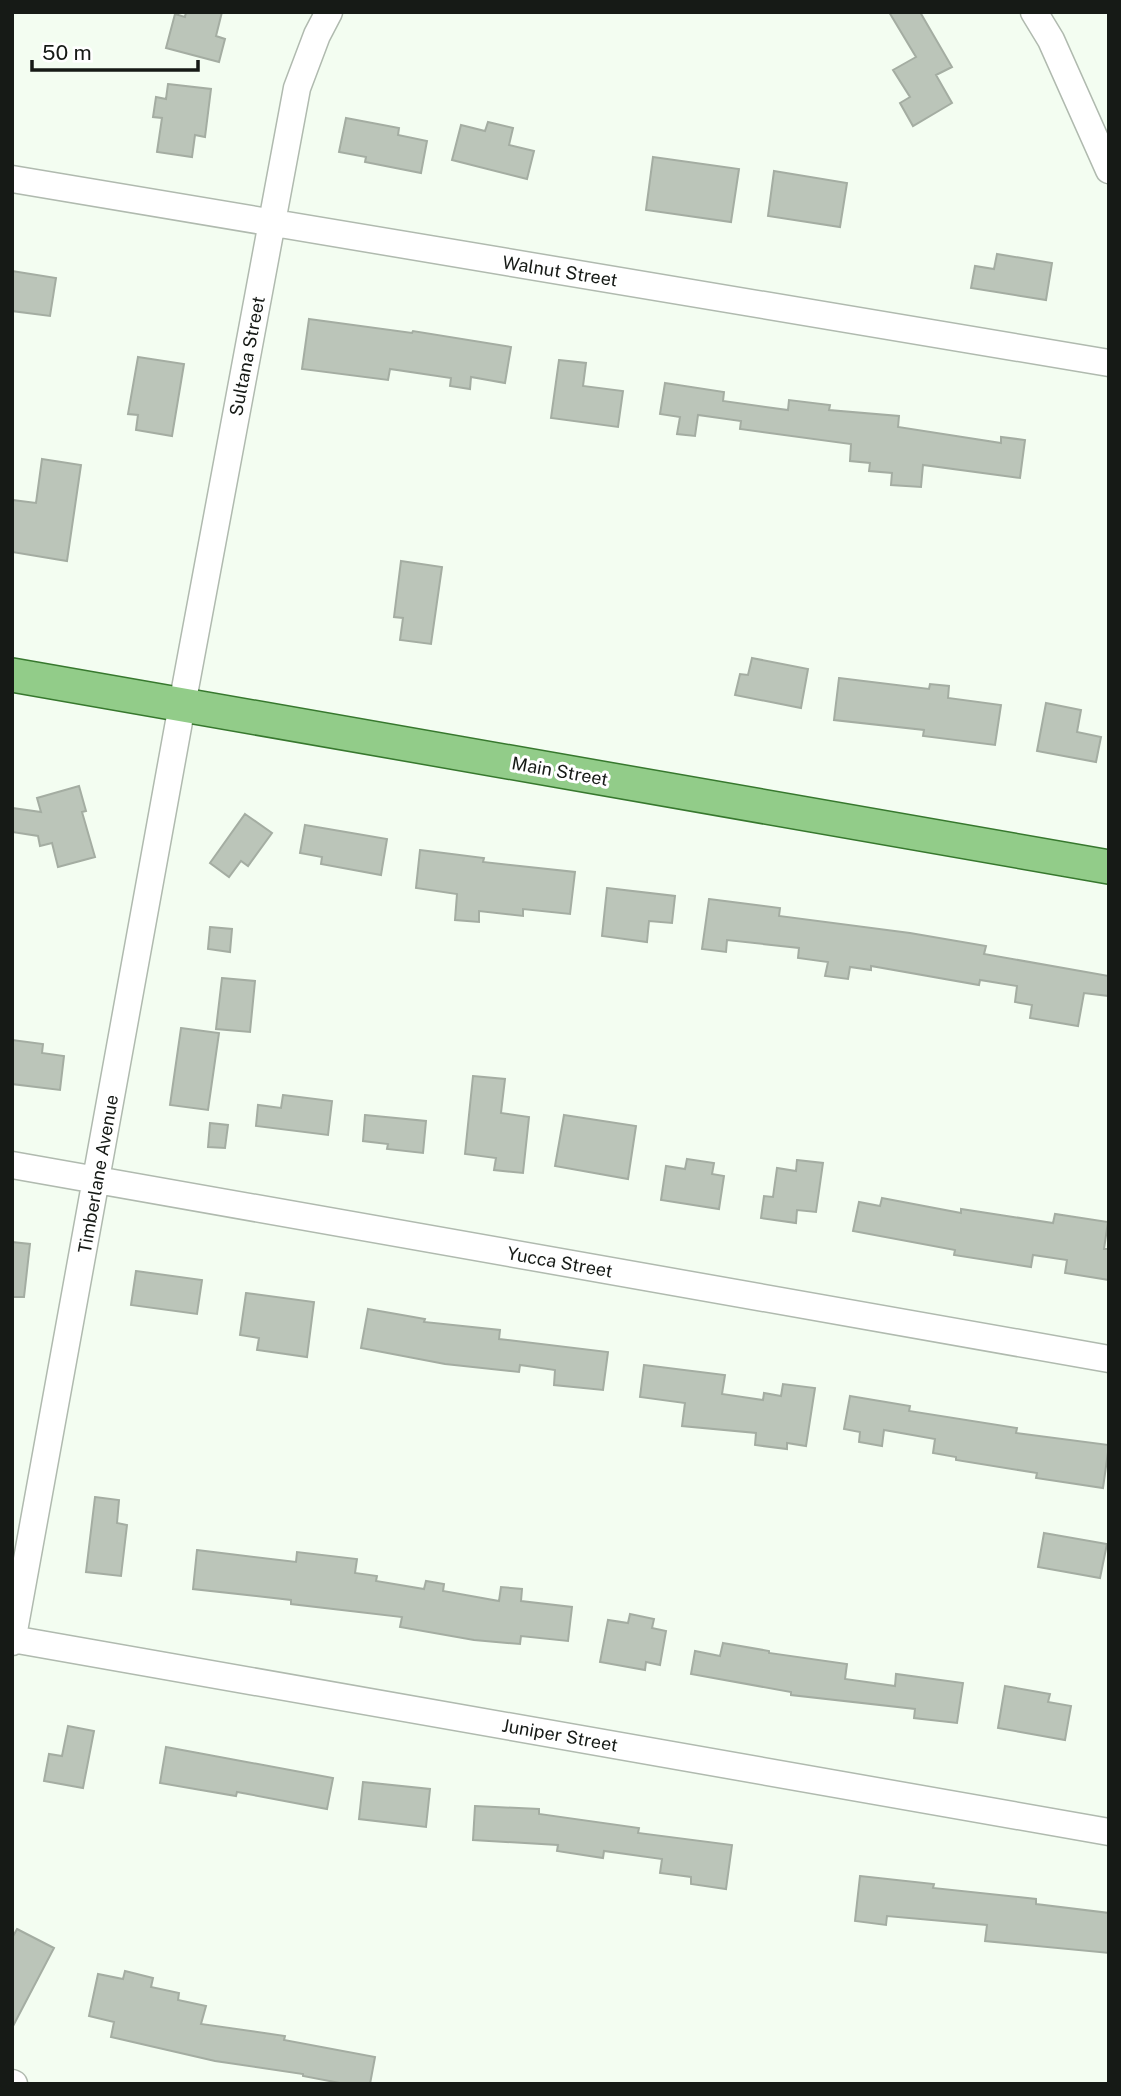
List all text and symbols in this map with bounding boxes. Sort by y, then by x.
scale bar [32,28,198,72]
text: 50 m [42,40,92,65]
street label: Walnut Street [501,252,619,290]
street label: Sultana Street [225,294,269,418]
street label: Main Street [510,752,610,790]
street label: Timberlane Avenue [74,1093,122,1255]
street label: Yucca Street [506,1242,614,1282]
street label: Juniper Street [500,1714,620,1756]

